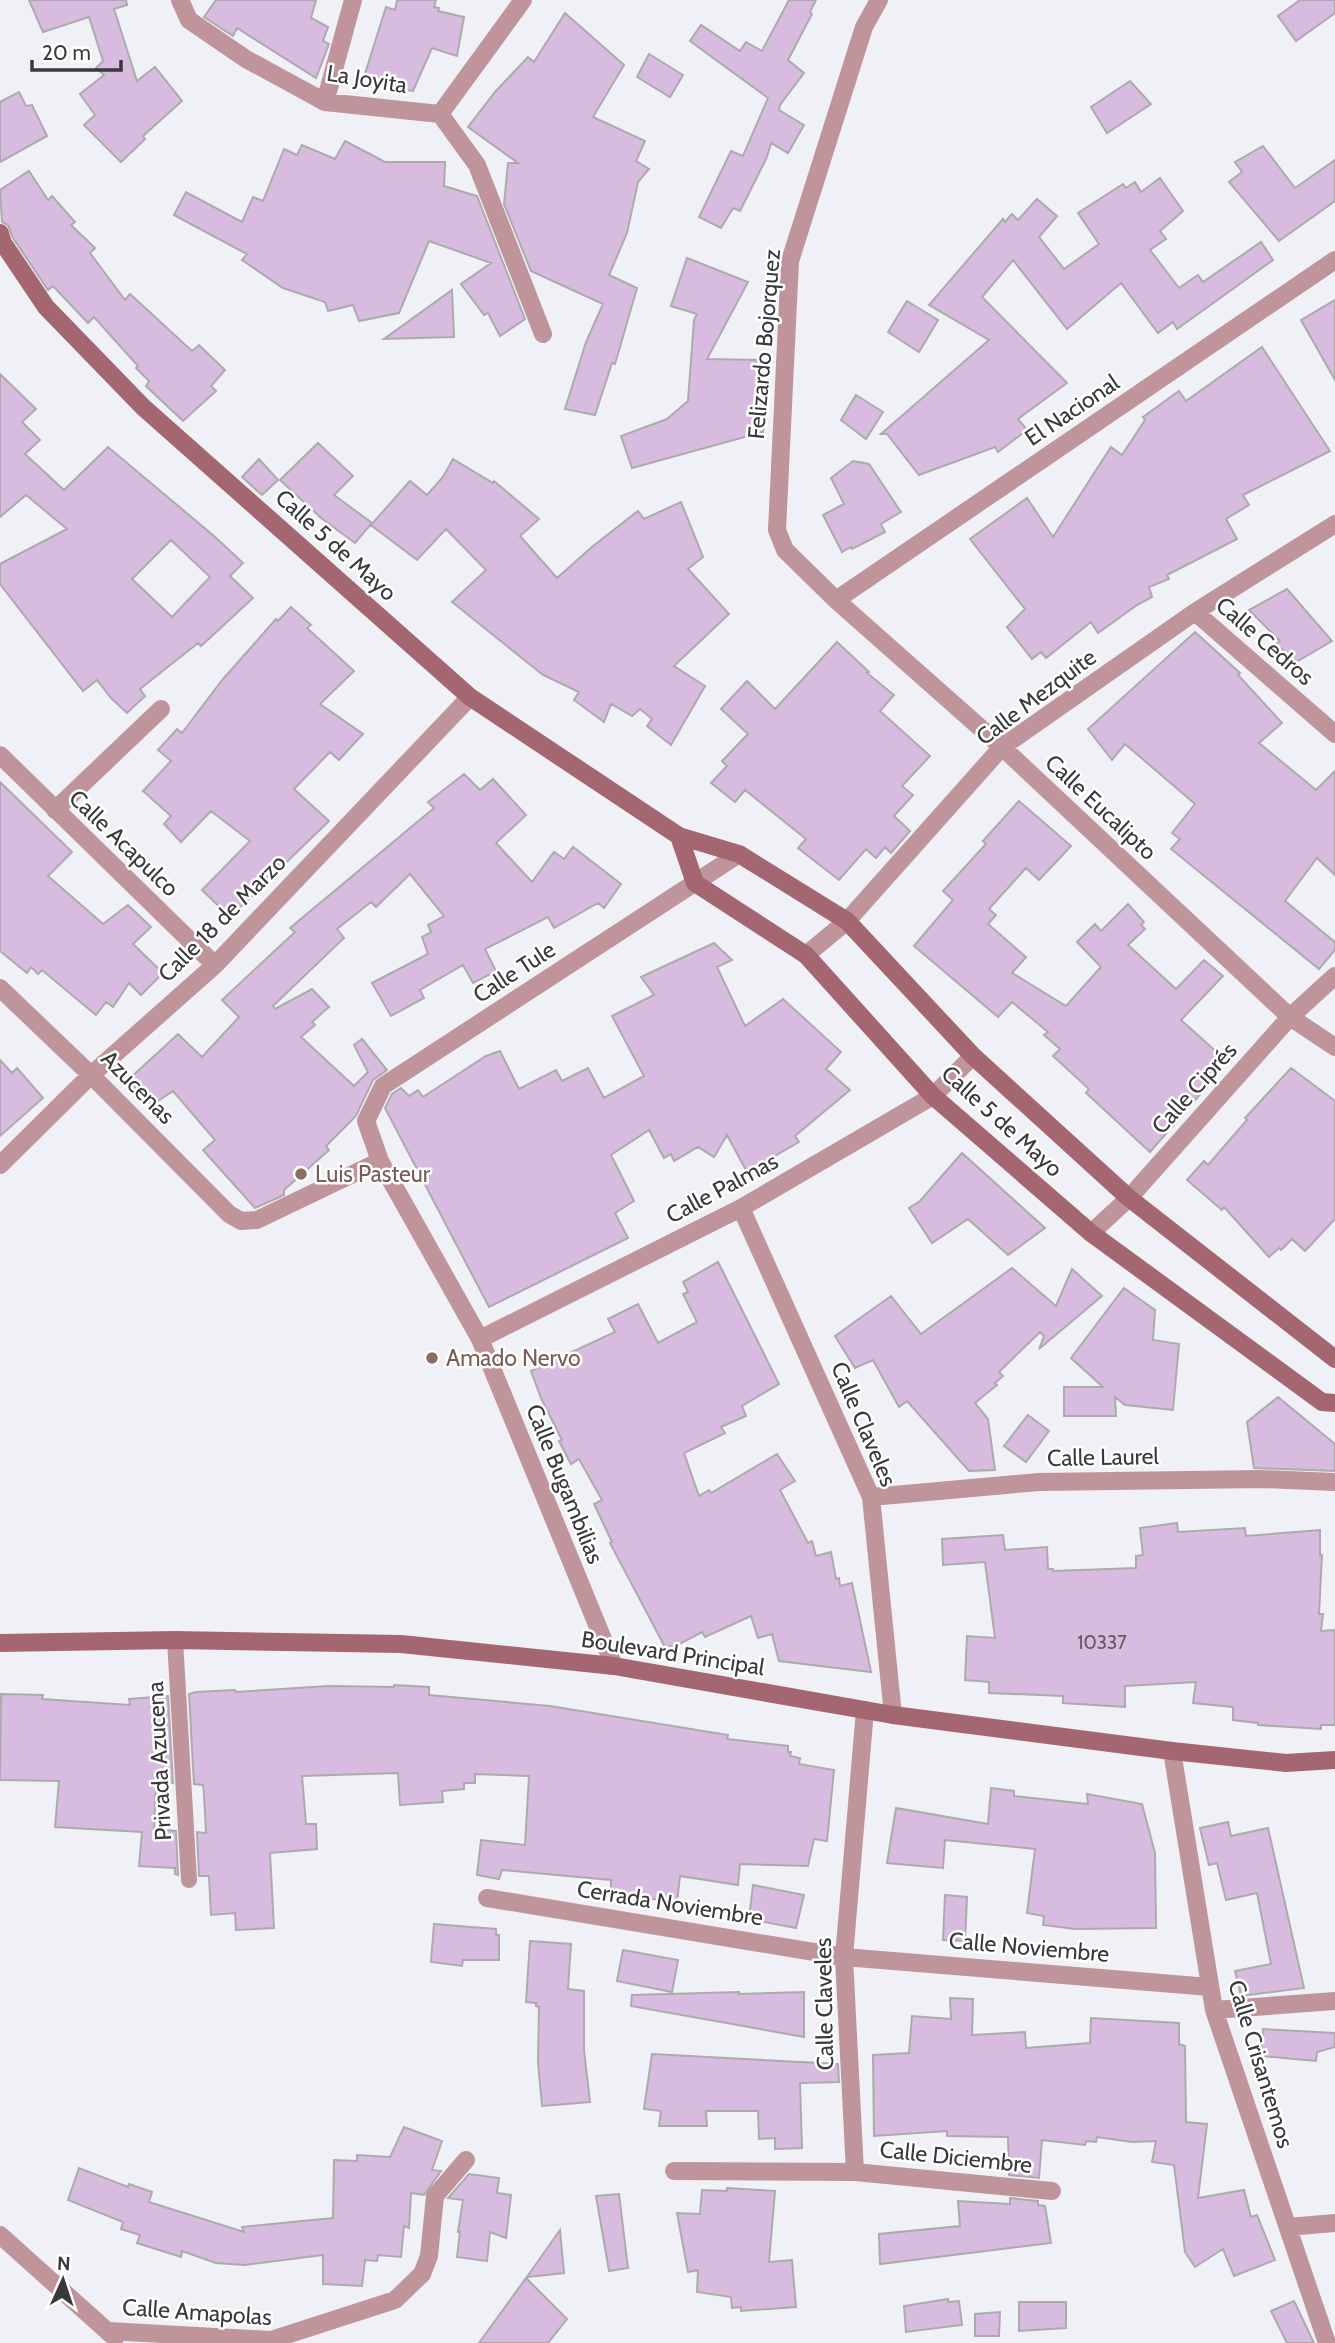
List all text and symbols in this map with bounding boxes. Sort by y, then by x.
scale bar [32,28,121,72]
text: 20 m [42,40,91,65]
street label: La Joyita [325,59,409,99]
street label: Felizardo Bojorquez [742,248,786,440]
street label: El Nacional [1020,368,1125,452]
street label: Calle 5 de Mayo [270,483,402,607]
street label: Calle Cedros [1210,591,1320,691]
street label: Calle Mezquite [971,643,1102,751]
street label: Calle Eucalipto [1040,748,1162,866]
street label: Calle Acapulco [63,784,185,902]
street label: Calle 18 de Marzo [152,848,292,988]
street label: Calle Tule [468,935,561,1009]
street label: Calle Ciprés [1146,1036,1242,1140]
street label: Azucenas [95,1044,181,1130]
street label: Calle 5 de Mayo [936,1059,1068,1183]
street label: Calle Palmas [661,1147,783,1229]
place label: Luis Pasteur [315,1160,431,1188]
marker: Luis Pasteur [293,1166,309,1182]
place label: Amado Nervo [446,1344,581,1372]
marker: Amado Nervo [424,1350,440,1366]
street label: Calle Claveles [825,1357,903,1491]
street label: Calle Bugambilias [520,1400,610,1568]
street label: Calle Laurel [1047,1442,1160,1472]
street label: Boulevard Principal [579,1625,767,1681]
house number: 10337 [1077,1631,1127,1654]
street label: Privada Azucena [141,1681,177,1841]
street label: Cerrada Noviembre [575,1874,765,1932]
street label: Calle Noviembre [948,1926,1111,1968]
street label: Calle Claveles [809,1937,839,2071]
street label: Calle Crisantemos [1222,1977,1300,2151]
street label: Calle Diciembre [878,2135,1034,2179]
north arrow [28,2245,98,2315]
text: N [57,2252,71,2275]
street label: Calle Amapolas [121,2293,273,2331]

